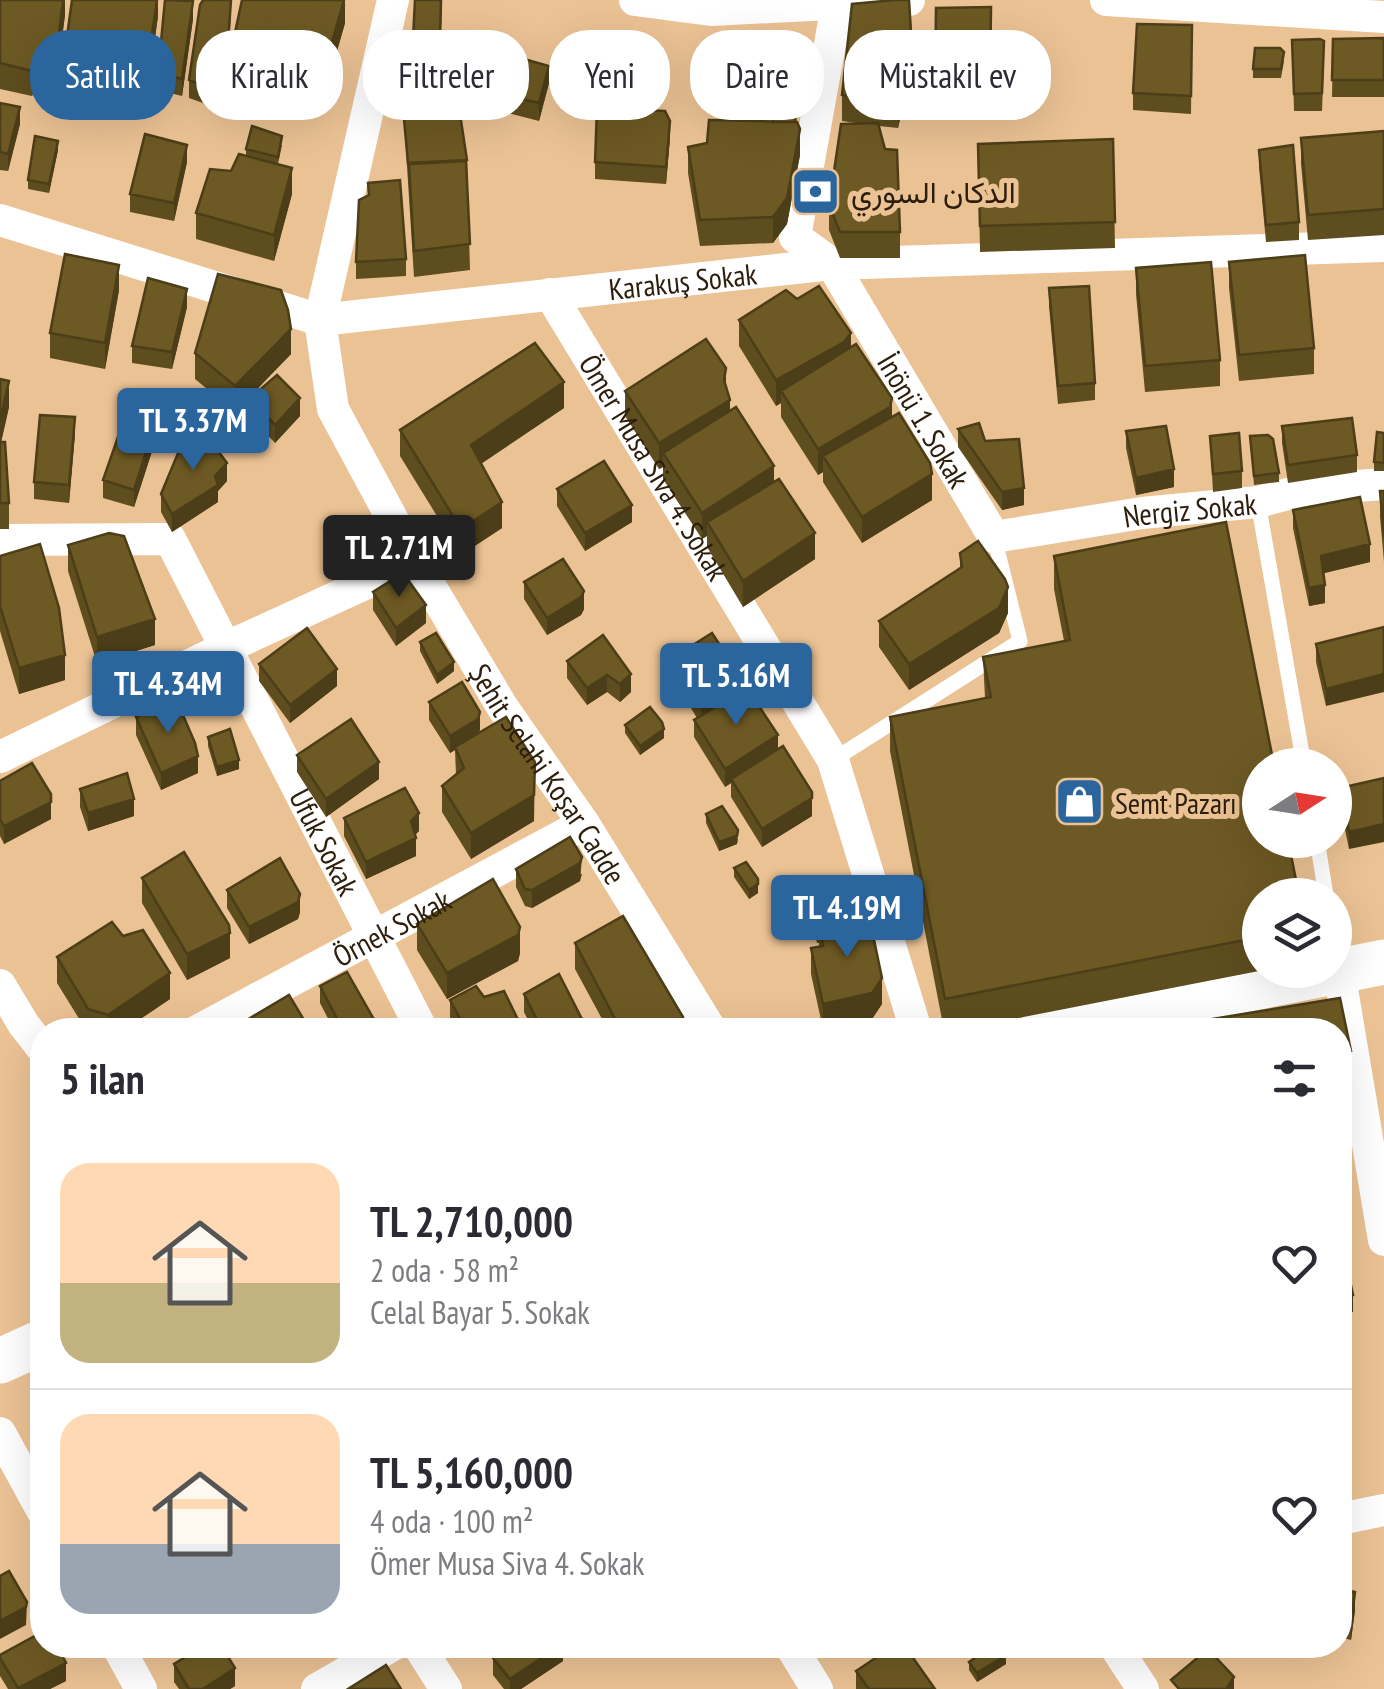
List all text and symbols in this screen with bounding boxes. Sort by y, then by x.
chip: Satılık [30,30,176,120]
chip: Kiralık [196,30,343,120]
chip: Filtreler [363,30,529,120]
chip: Yeni [549,30,670,120]
chip: Daire [690,30,824,120]
chip: Müstakil ev [844,30,1051,120]
bank icon: الدكان السوري [790,165,842,217]
place label: الدكان السوري [851,172,1016,217]
street label: Karakuş Sokak [607,253,759,308]
street label: İnönü 1. Sokak [869,345,980,495]
street label: Ömer Musa Siva 4. Sokak [571,347,739,587]
pin: TL 3.37M [90,388,296,473]
text: TL 3.37M [139,399,247,441]
street label: Nergiz Sokak [1120,483,1259,535]
pin: TL 2.71M [296,515,502,600]
text: TL 2.71M [345,526,453,568]
pin: TL 5.16M [633,643,839,728]
pin: TL 4.34M [65,651,271,736]
text: TL 5.16M [682,654,790,696]
street label: Şehit Selahi Koşar Cadde [461,656,636,891]
text: TL 4.34M [114,662,222,704]
north arrow [1242,748,1352,858]
map controls [1242,748,1352,988]
shop icon: Semt Pazarı [1054,776,1106,828]
street label: Ufuk Sokak [282,782,369,902]
place label: Semt Pazarı [1115,783,1237,822]
pin: TL 4.19M [744,875,950,960]
button: layers [1242,878,1352,988]
street label: Örnek Sokak [325,879,457,975]
text: TL 4.19M [793,886,901,928]
text: 5 ilan [60,1051,145,1106]
icon: filters [1267,1051,1322,1106]
text: TL 2,710,000 [370,1194,573,1249]
icon: home [140,1203,260,1323]
icon: heart [1267,1236,1322,1291]
text: 2 oda · 58 m² [370,1249,519,1291]
text: Celal Bayar 5. Sokak [370,1291,590,1333]
text: TL 5,160,000 [370,1445,573,1500]
icon: home [140,1454,260,1574]
icon: heart [1267,1487,1322,1542]
text: 4 oda · 100 m² [370,1500,533,1542]
text: Ömer Musa Siva 4. Sokak [370,1542,644,1584]

